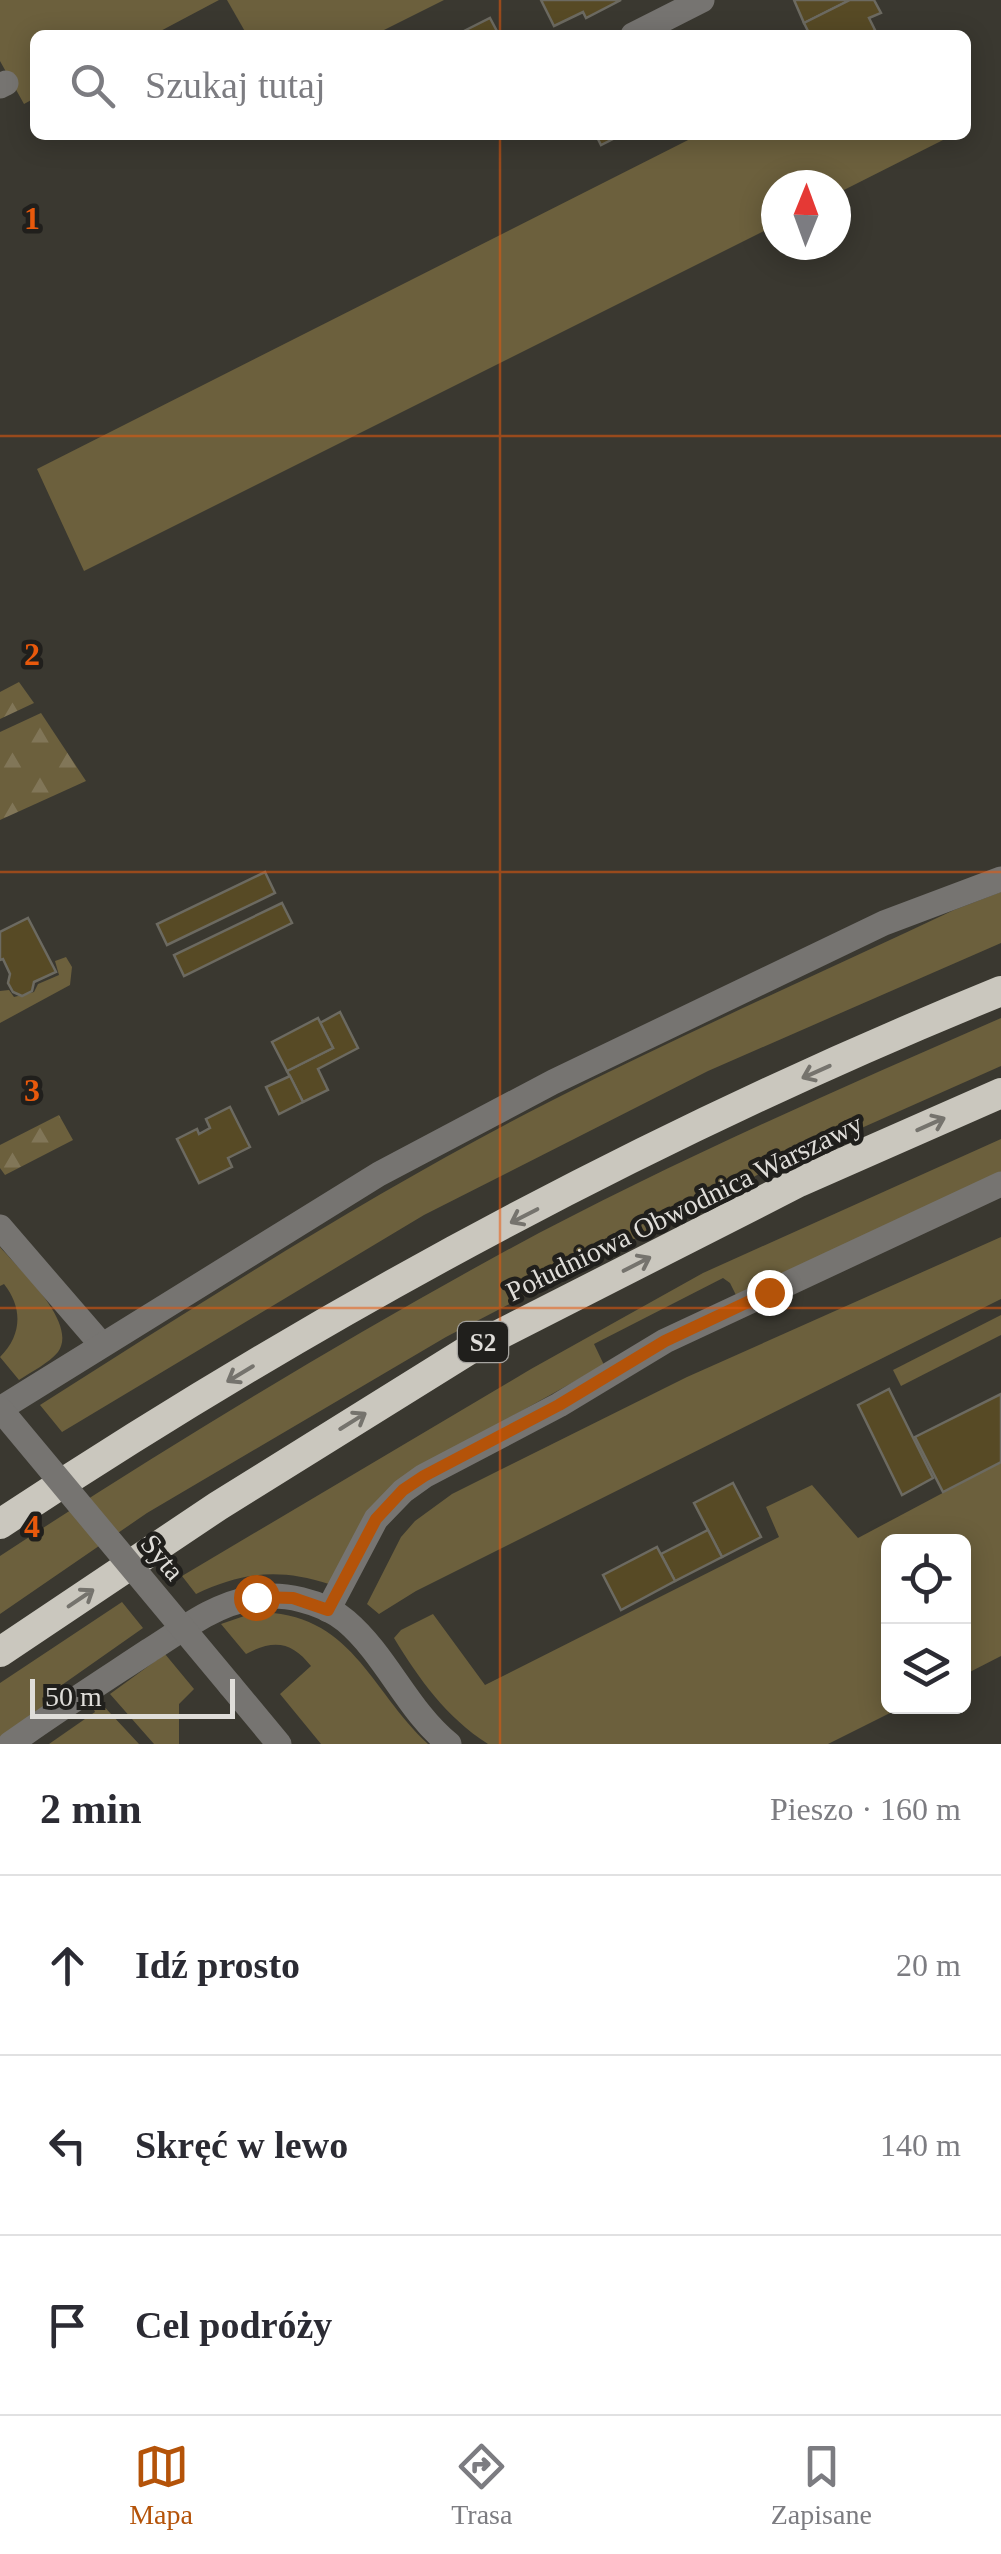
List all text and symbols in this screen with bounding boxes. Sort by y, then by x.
search box [30,30,971,140]
icon: search [65,58,120,113]
text: Szukaj tutaj [145,64,325,106]
north arrow [761,170,851,260]
text: 1 [24,200,40,236]
text: 2 [24,636,40,672]
one-way arrow [801,1064,832,1082]
text: 3 [24,1072,40,1108]
street label: Południowa Obwodnica Warszawy [501,1108,867,1307]
one-way arrow [915,1114,946,1132]
one-way arrow [510,1207,539,1226]
one-way arrow [622,1254,652,1273]
route end [747,1270,793,1316]
road number: S2 [458,1322,508,1362]
one-way arrow [226,1364,255,1384]
one-way arrow [339,1411,367,1431]
text: 4 [24,1508,40,1544]
street label: Syta [135,1528,191,1587]
map controls [881,1534,971,1714]
button: locate [881,1534,971,1624]
route start [234,1575,280,1621]
one-way arrow [66,1588,94,1609]
button: layers [881,1624,971,1714]
scale bar [30,1674,235,1718]
text: 50 m [45,1681,102,1712]
text: 2 min [40,1786,142,1832]
text: Pieszo · 160 m [770,1791,961,1827]
icon: ahead [40,1938,95,1993]
text: Idź prosto [135,1944,300,1986]
text: 20 m [896,1947,961,1983]
icon: left [40,2118,95,2173]
text: Skręć w lewo [135,2124,348,2166]
text: 140 m [880,2127,961,2163]
icon: arrive [40,2298,95,2353]
text: Cel podróży [135,2304,332,2346]
tab: Mapa [129,2439,193,2531]
tab: Trasa [451,2439,512,2531]
tab: Zapisane [771,2439,872,2531]

